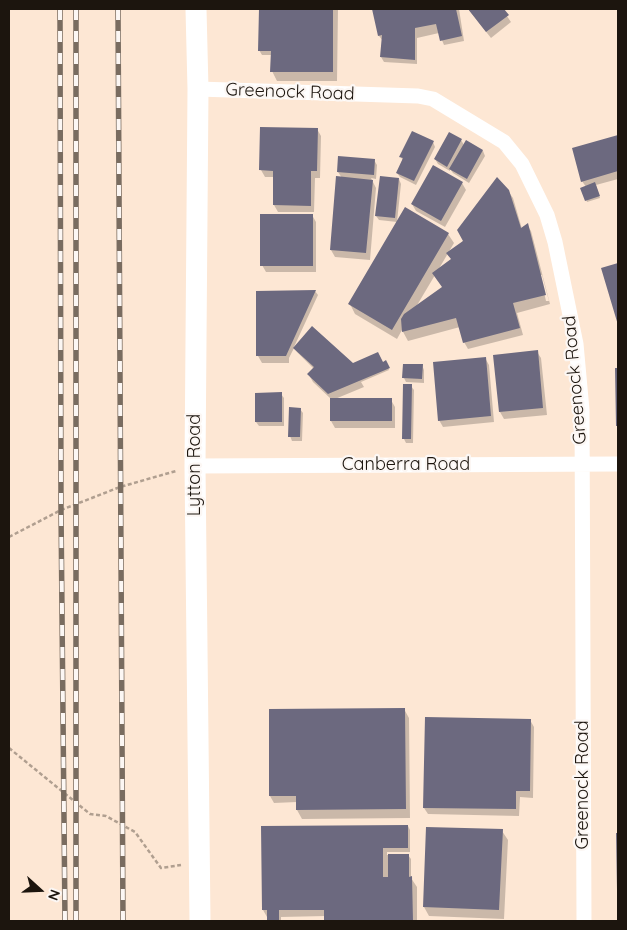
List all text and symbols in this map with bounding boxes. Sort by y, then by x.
street label: Greenock Road [225,79,355,105]
street label: Greenock Road [559,315,591,445]
street label: Lytton Road [184,414,206,516]
street label: Canberra Road [342,454,470,476]
street label: Greenock Road [572,720,594,850]
north arrow [15,865,65,915]
text: N [44,887,64,903]

